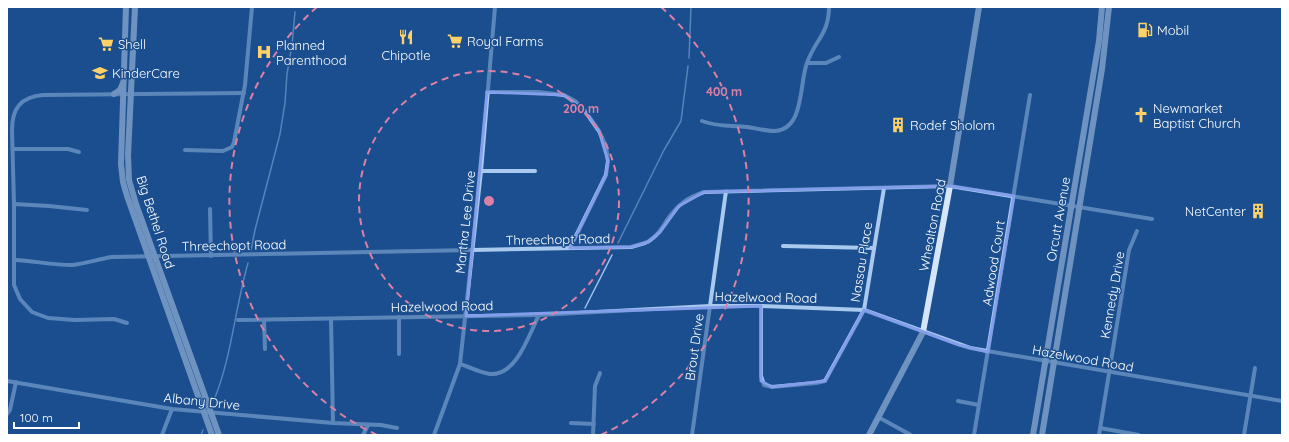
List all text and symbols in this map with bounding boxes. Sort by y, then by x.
fuel station icon: Mobil [1136,21,1154,39]
place label: Mobil [1157,22,1189,38]
restaurant icon: Chipotle [397,28,415,46]
supermarket icon: Royal Farms [446,32,464,50]
place label: Royal Farms [467,33,543,49]
supermarket icon: Shell [97,35,115,53]
place label: Shell [118,36,146,52]
place label: Planned Parenthood [276,37,347,68]
hospital icon: Planned Parenthood [255,43,273,61]
place label: Chipotle [382,47,431,63]
school or university icon: KinderCare [91,64,109,82]
place label: KinderCare [112,65,180,81]
text: 400 m [706,84,742,99]
place label: Newmarket Baptist Church [1153,100,1241,131]
text: 200 m [563,101,599,116]
church icon: Newmarket Baptist Church [1132,106,1150,124]
building icon: Rodef Sholom [889,116,907,134]
place label: Rodef Sholom [910,117,995,133]
street label: Martha Lee Drive [452,170,478,274]
street label: Big Bethel Road [133,174,179,270]
street label: Orcutt Avenue [1043,175,1073,263]
street label: Whealton Road [915,177,949,273]
centre of rings [482,194,496,208]
building icon: NetCenter [1249,202,1267,220]
place label: NetCenter [1185,203,1246,219]
street label: Adwood Court [978,219,1008,307]
street label: Nassau Place [847,221,875,303]
street label: Threechopt Road [506,230,610,248]
street label: Threechopt Road [182,236,286,254]
street label: Kennedy Drive [1096,250,1128,340]
street label: Hazelwood Road [715,288,817,306]
street label: Hazelwood Road [391,297,493,315]
street label: Brout Drive [681,312,707,382]
street label: Hazelwood Road [1031,341,1135,375]
street label: Albany Drive [163,389,241,413]
scale bar [14,404,79,430]
text: 100 m [20,410,53,425]

